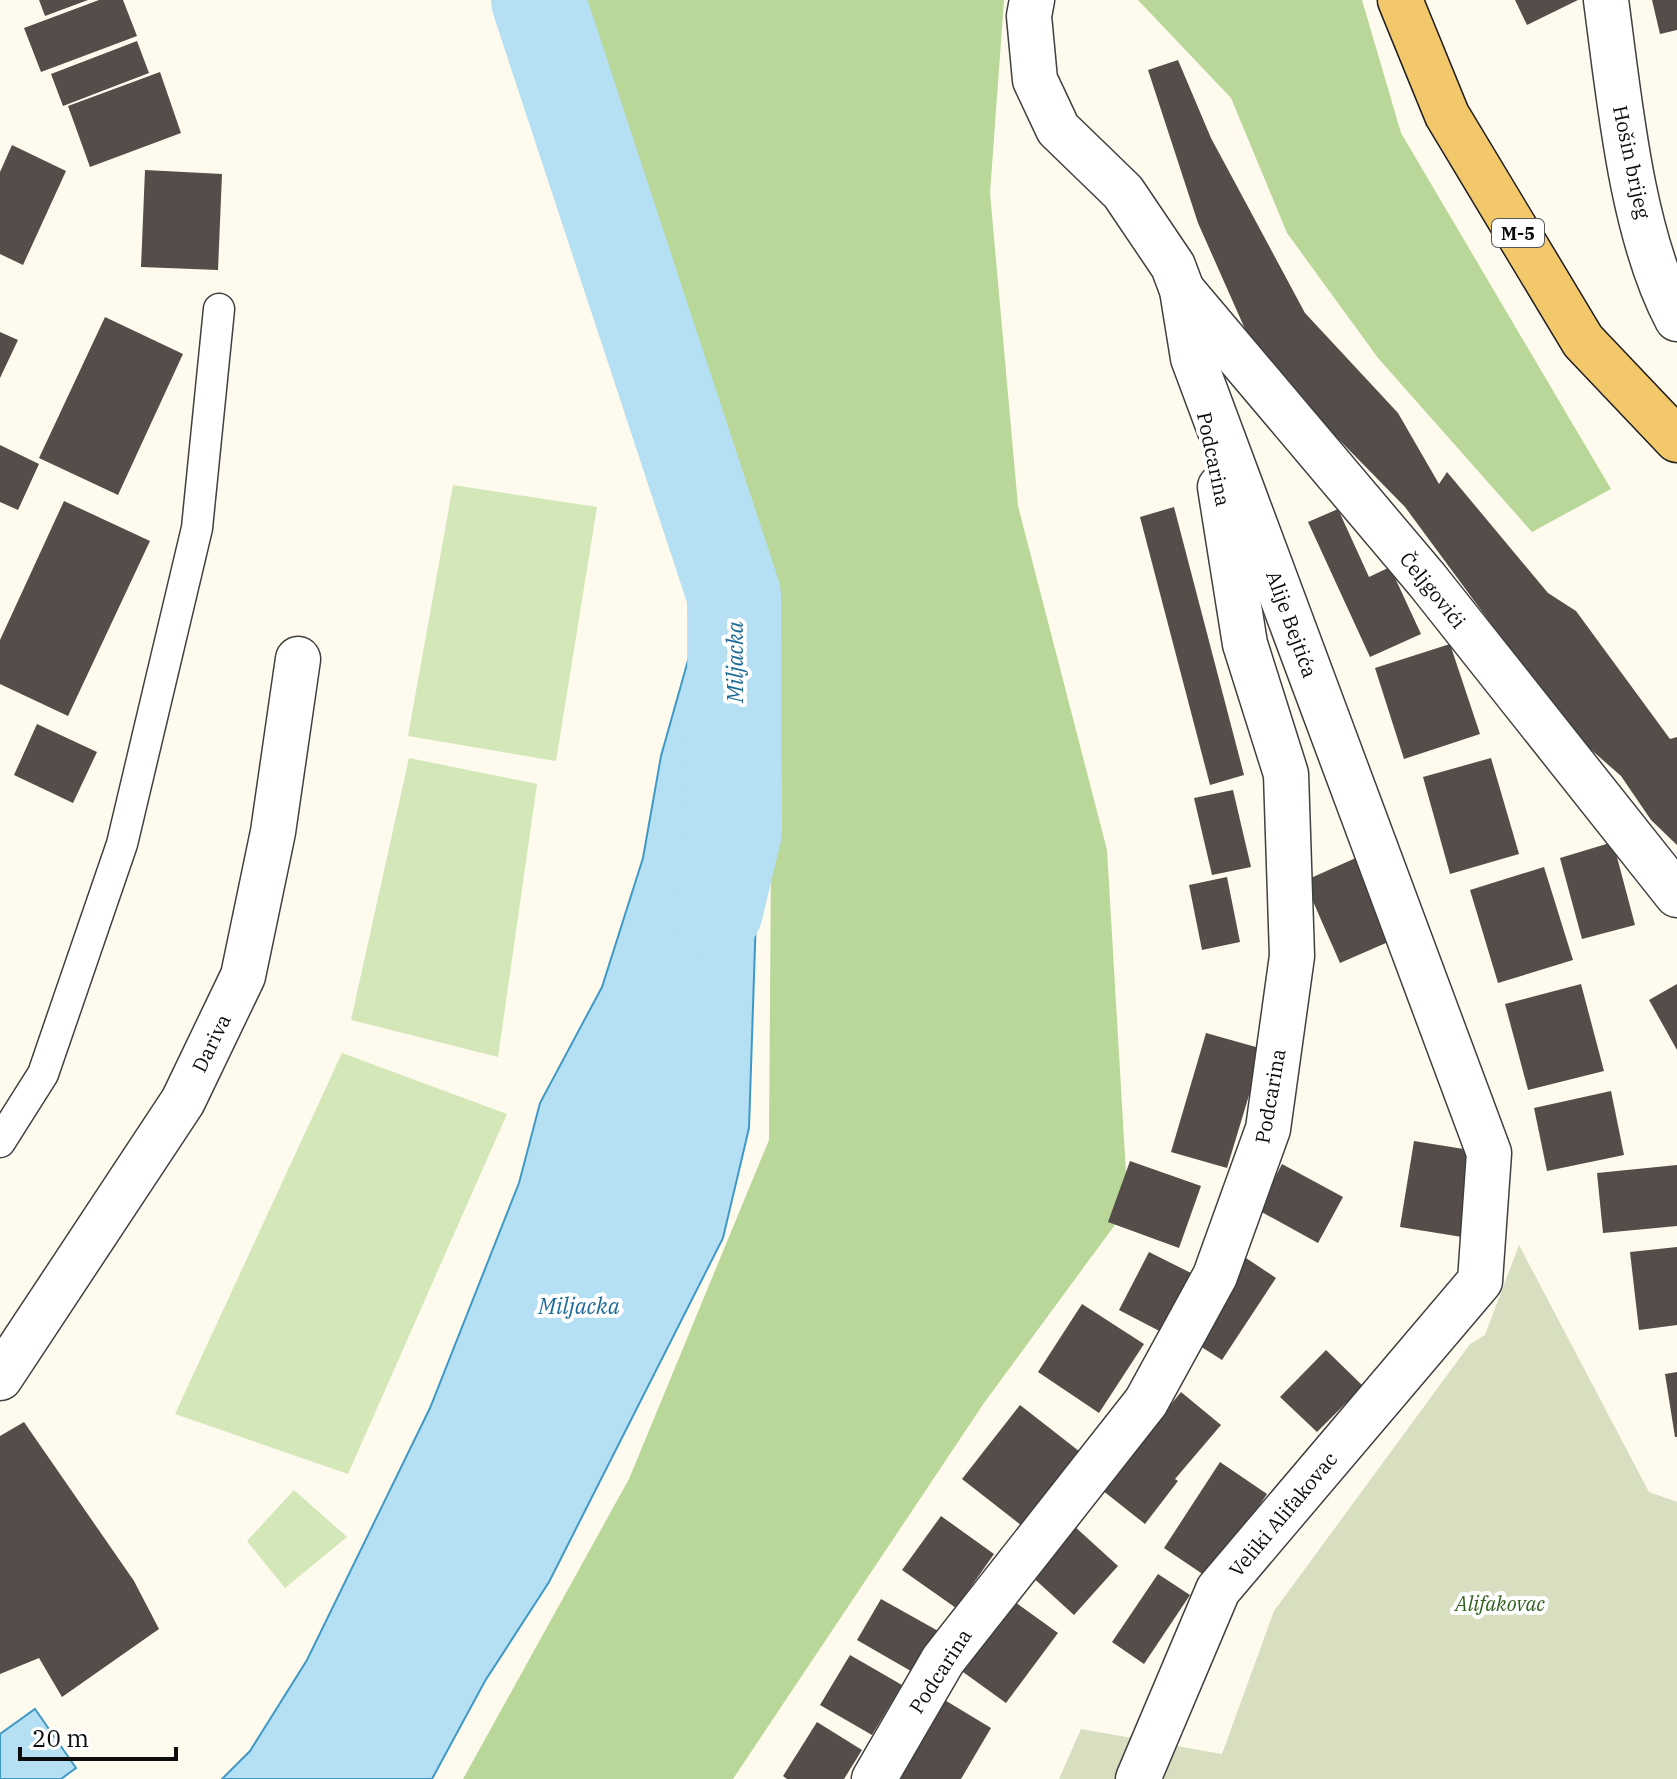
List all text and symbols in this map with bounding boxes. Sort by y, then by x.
street label: Hošin brijeg [1607,103,1657,221]
road number: M-5 [1492,219,1544,247]
street label: Podcarina [1191,409,1237,509]
street label: Čeljgovići [1394,546,1472,634]
street label: Alije Bejtića [1260,567,1324,681]
water label: Miljacka [720,621,749,704]
street label: Dariva [185,1009,237,1077]
street label: Podcarina [1248,1046,1292,1146]
water label: Miljacka [537,1291,620,1320]
street label: Veliki Alifakovac [1223,1446,1343,1582]
park label: Alifakovac [1453,1590,1545,1617]
street label: Podcarina [903,1623,977,1719]
scale bar [20,1711,176,1761]
text: 20 m [32,1722,89,1754]

